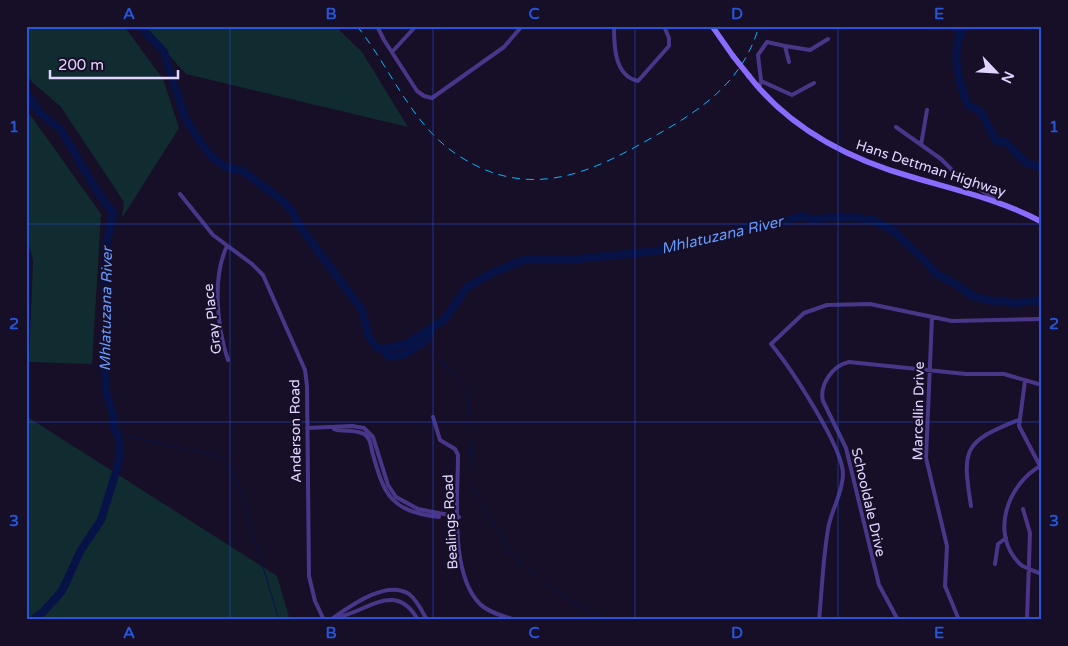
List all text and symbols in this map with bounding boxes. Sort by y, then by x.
text: A [123,4,135,24]
text: B [325,4,337,24]
text: C [528,4,540,24]
text: D [731,4,743,24]
text: E [934,4,944,24]
scale bar [50,48,178,80]
north arrow [970,48,1020,98]
text: 200 m [58,56,104,74]
text: N [997,69,1017,86]
text: 1 [9,117,19,137]
text: 1 [1049,117,1059,137]
street label: Hans Dettman Highway [854,136,1008,201]
water label: Mhlatuzana River [659,212,787,258]
water label: Mhlatuzana River [96,245,116,371]
street label: Gray Place [200,283,225,355]
text: 2 [9,314,19,334]
text: 2 [1049,314,1059,334]
street label: Marcellin Drive [909,361,928,461]
street label: Anderson Road [286,379,305,483]
street label: Schooldale Drive [848,446,889,558]
street label: Bealings Road [440,474,461,570]
text: 3 [9,511,19,531]
text: 3 [1049,511,1059,531]
text: A [123,623,135,643]
text: B [325,623,337,643]
text: C [528,623,540,643]
text: D [731,623,743,643]
text: E [934,623,944,643]

